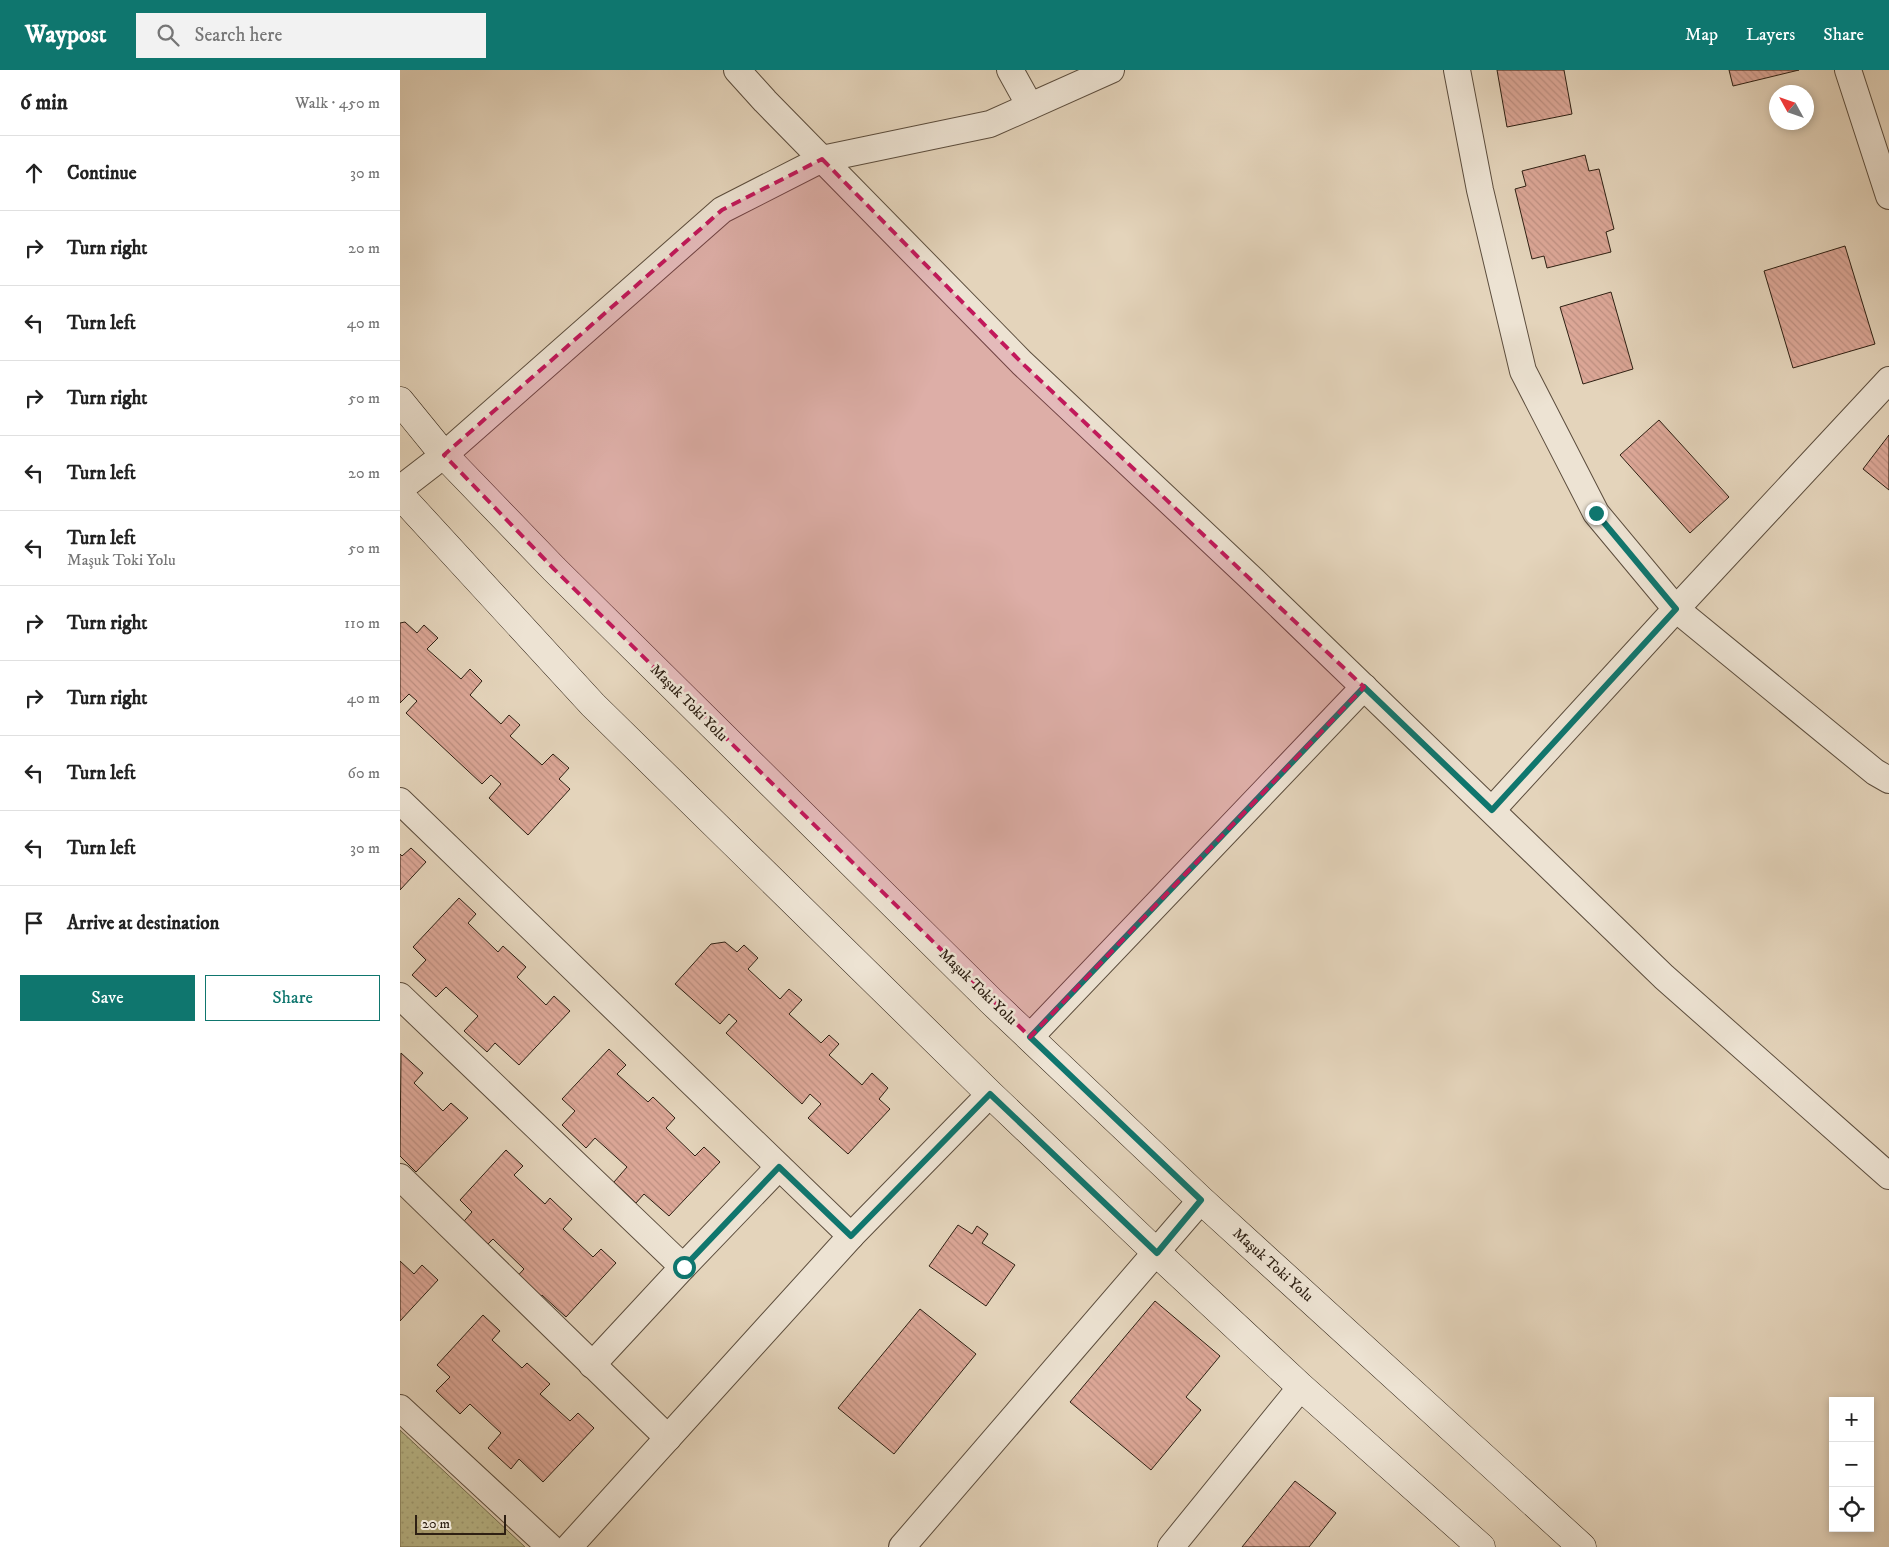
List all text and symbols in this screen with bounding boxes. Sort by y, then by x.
search box [136,13,486,58]
text: Waypost [25,20,106,50]
icon: search [154,21,182,49]
text: Search here [194,24,282,47]
text: Map [1685,24,1718,46]
text: Layers [1746,24,1795,46]
text: Share [1823,24,1864,46]
north arrow [1769,85,1814,130]
text: 6 min [20,90,68,116]
text: Walk · 450 m [295,93,380,113]
icon: ahead [20,159,48,187]
text: Continue [67,162,137,185]
text: 30 m [350,163,380,183]
icon: right [20,234,48,262]
text: Turn right [67,237,147,260]
text: 20 m [348,238,380,258]
icon: left [20,309,48,337]
text: Turn left [67,312,136,335]
text: 40 m [347,313,380,333]
icon: right [20,384,48,412]
text: Turn right [67,387,147,410]
text: 50 m [348,388,380,408]
icon: left [20,459,48,487]
text: Turn left [67,462,136,485]
text: 20 m [348,463,380,483]
route end [1585,502,1608,525]
text: Turn left [67,527,136,550]
icon: left [20,534,48,562]
text: 50 m [348,538,380,558]
text: Maşuk Toki Yolu [67,550,176,570]
icon: right [20,609,48,637]
text: Turn right [67,612,147,635]
text: 110 m [344,613,380,633]
street label: Maşuk Toki Yolu [646,660,732,746]
icon: right [20,684,48,712]
text: Turn right [67,687,147,710]
text: 40 m [347,688,380,708]
icon: left [20,759,48,787]
text: Turn left [67,762,136,785]
text: 60 m [348,763,380,783]
icon: left [20,834,48,862]
text: Turn left [67,837,136,860]
text: 30 m [350,838,380,858]
icon: arrive [20,909,48,937]
text: Arrive at destination [67,912,219,935]
street label: Maşuk Toki Yolu [935,945,1021,1029]
button: Save [20,975,195,1021]
button: Share [205,975,380,1021]
street label: Maşuk Toki Yolu [1229,1224,1317,1306]
route start [673,1256,696,1279]
map controls [1829,1397,1874,1532]
button: + [1829,1397,1874,1442]
button: − [1829,1442,1874,1487]
button: locate [1829,1487,1874,1532]
scale bar [415,1512,506,1535]
text: 20 m [422,1515,450,1533]

